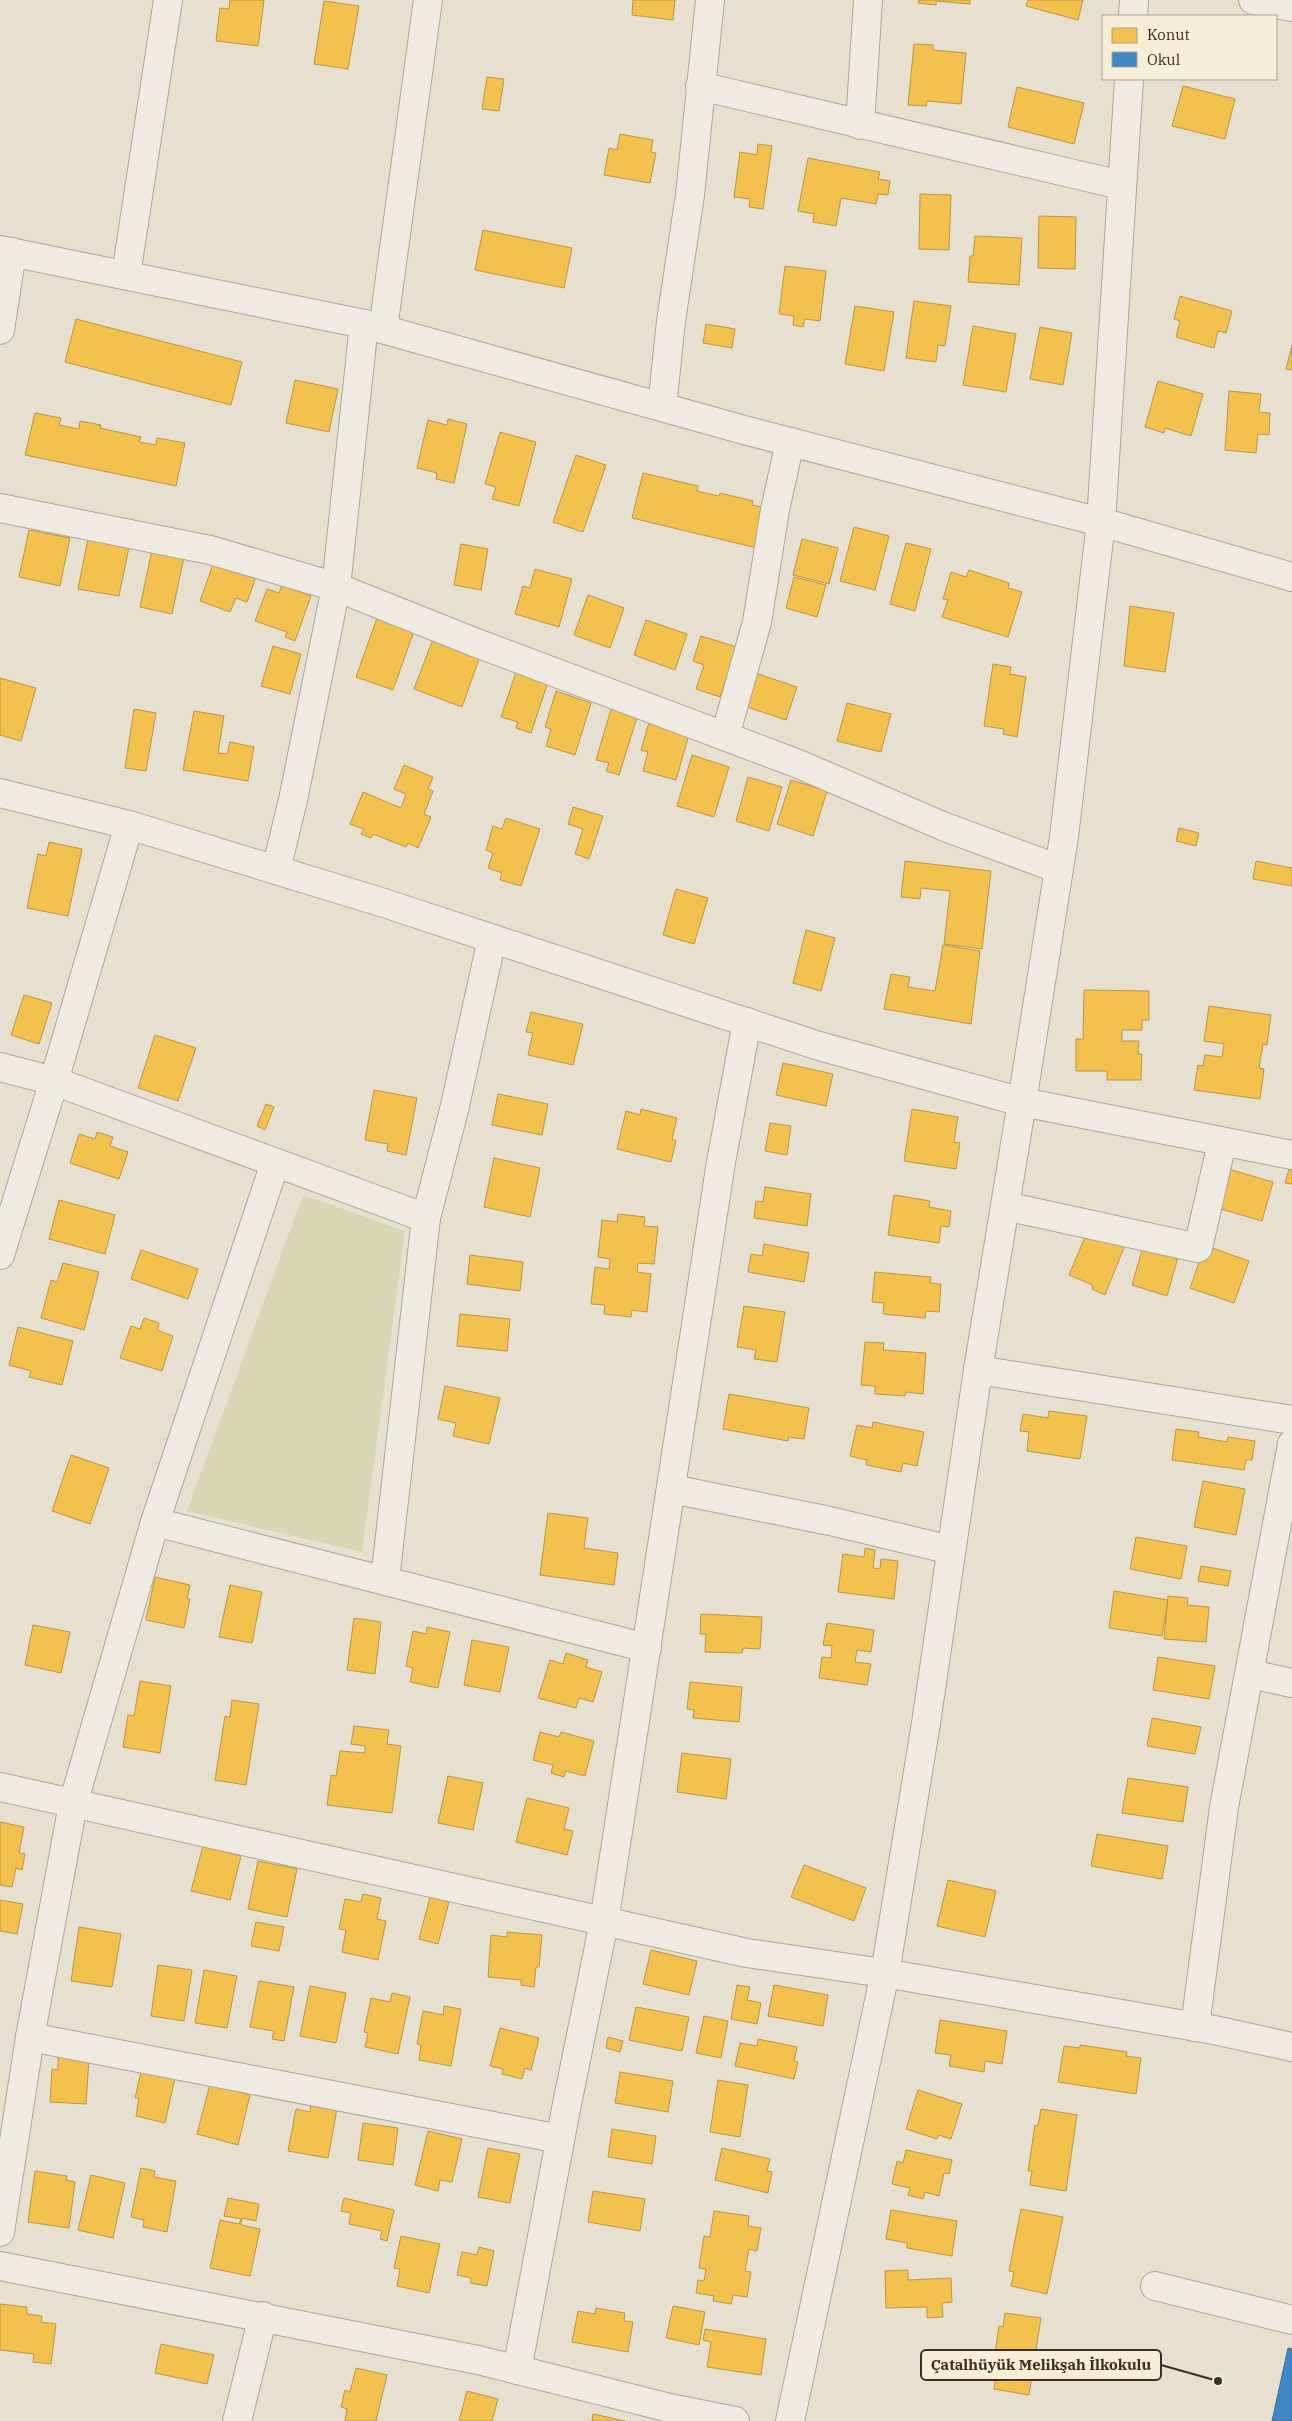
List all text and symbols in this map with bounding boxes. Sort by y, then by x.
legend [1102,15,1277,80]
text: Konut [1147,25,1190,44]
text: Okul [1147,50,1180,69]
callout: Çatalhüyük Melikşah İlkokulu [921,2350,1161,2380]
text: Çatalhüyük Melikşah İlkokulu [931,2355,1151,2374]

